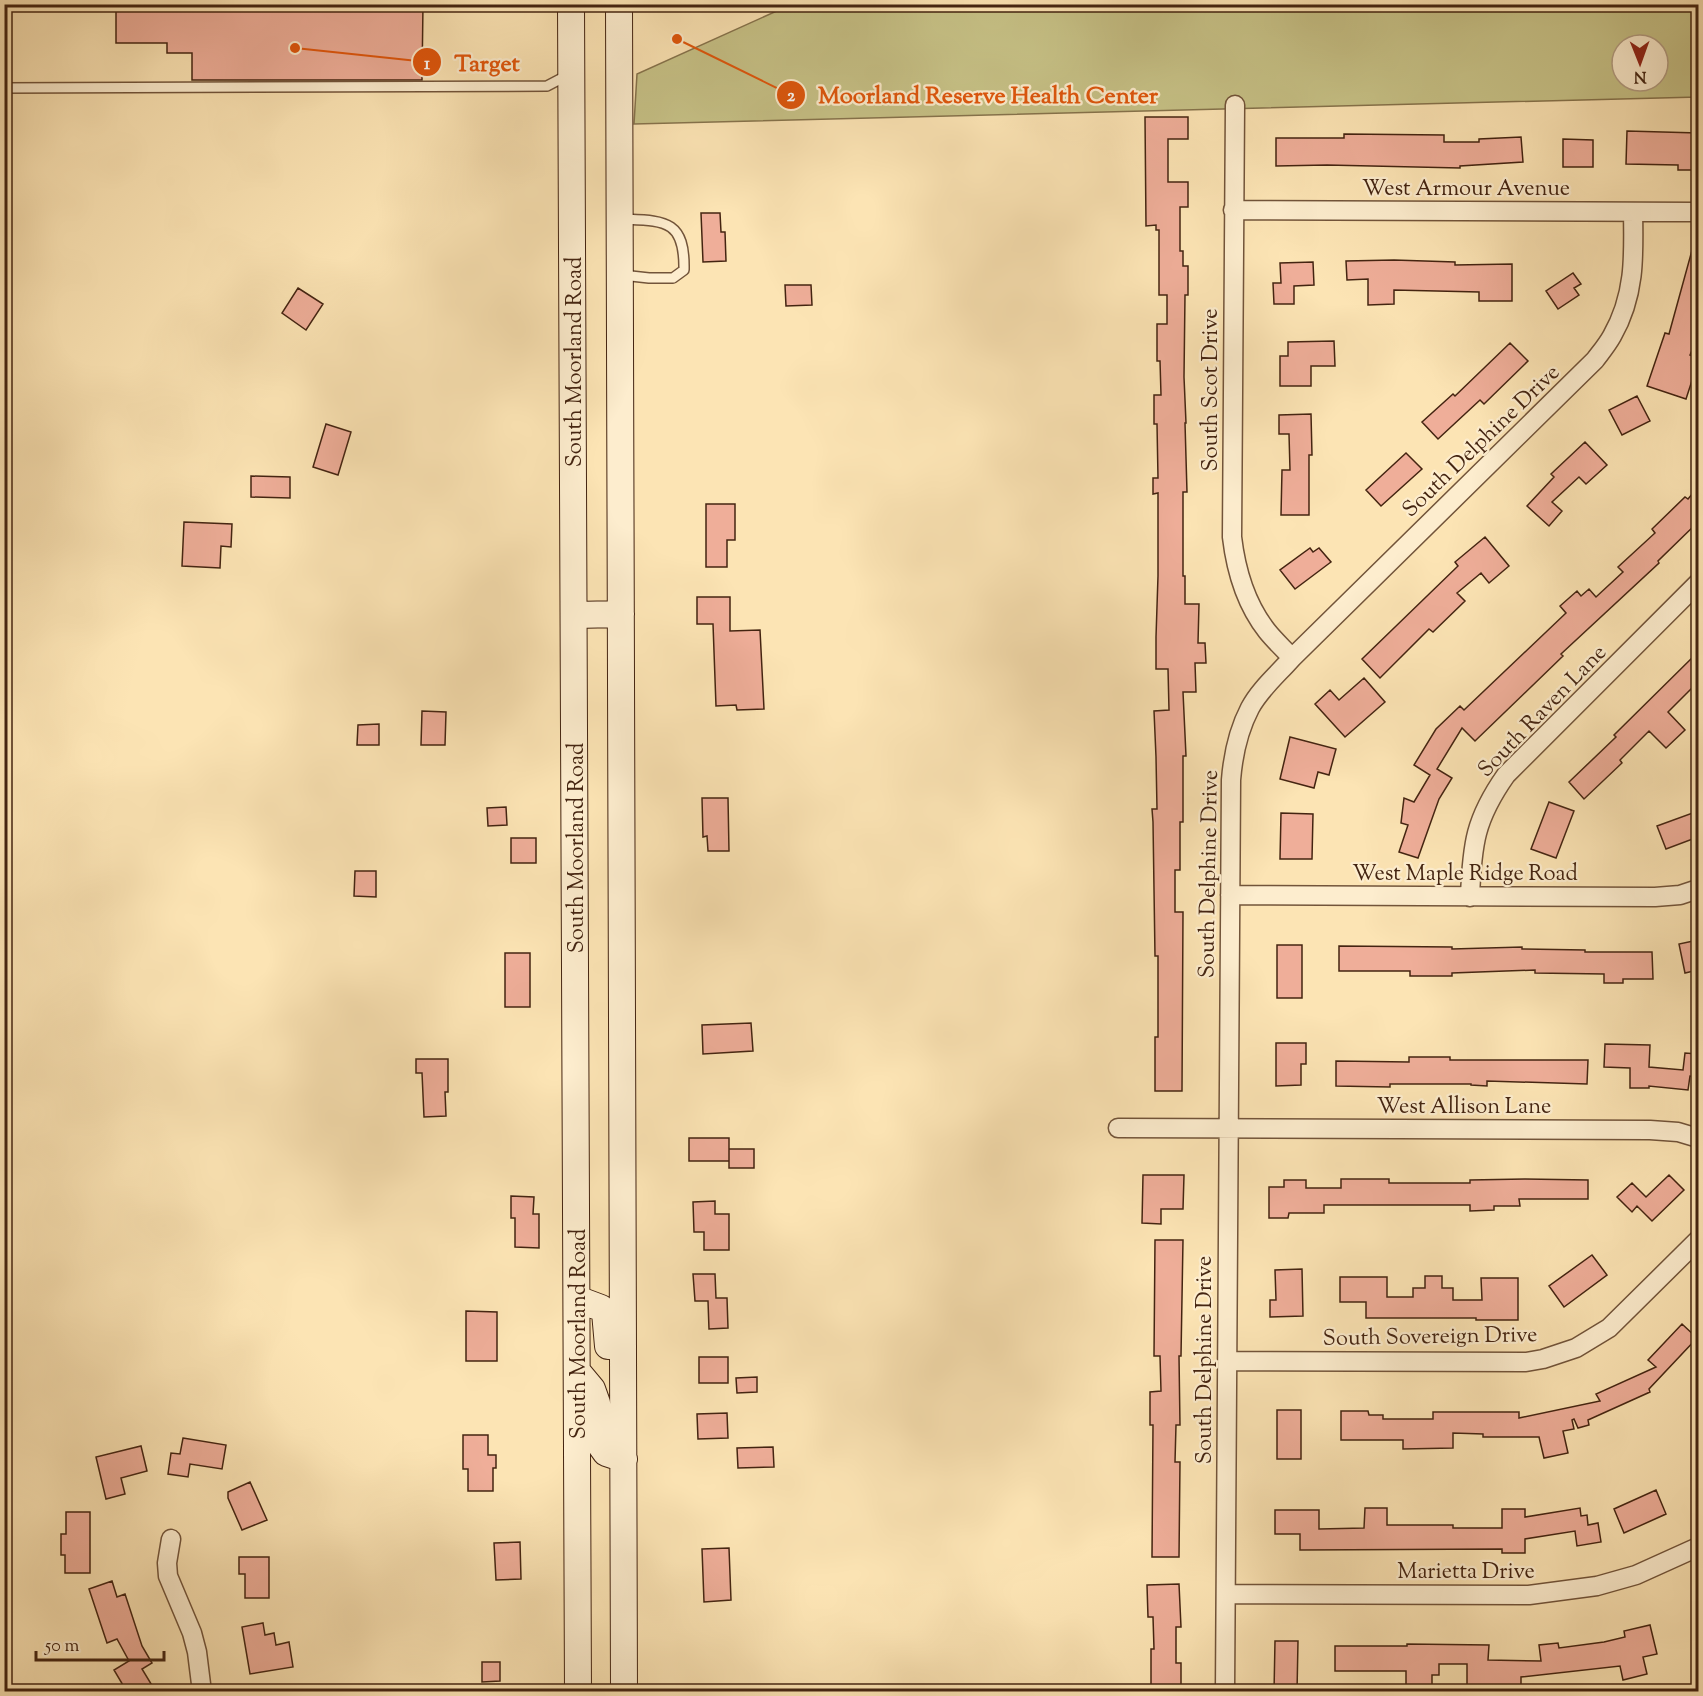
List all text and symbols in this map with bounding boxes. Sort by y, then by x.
north arrow [1610,33,1670,93]
callout: Target [412,41,531,83]
text: Target [454,48,520,82]
text: 1 [424,52,431,78]
text: N [1633,64,1647,87]
callout: Moorland Reserve Health Center [776,74,1170,116]
text: Moorland Reserve Health Center [818,80,1159,114]
text: 2 [787,84,796,110]
street label: West Armour Avenue [1362,174,1570,206]
street label: South Moorland Road [560,257,592,467]
street label: South Scot Drive [1196,308,1228,472]
street label: South Delphine Drive [1396,358,1568,526]
street label: South Raven Lane [1471,638,1615,786]
street label: South Moorland Road [562,743,594,953]
street label: South Delphine Drive [1192,770,1228,978]
street label: West Maple Ridge Road [1352,859,1578,891]
street label: West Allison Lane [1377,1092,1551,1124]
street label: South Moorland Road [564,1229,596,1439]
street label: South Delphine Drive [1190,1256,1222,1464]
street label: South Sovereign Drive [1323,1320,1538,1356]
street label: Marietta Drive [1397,1557,1535,1589]
scale bar [36,1624,164,1662]
text: 50 m [44,1634,80,1660]

